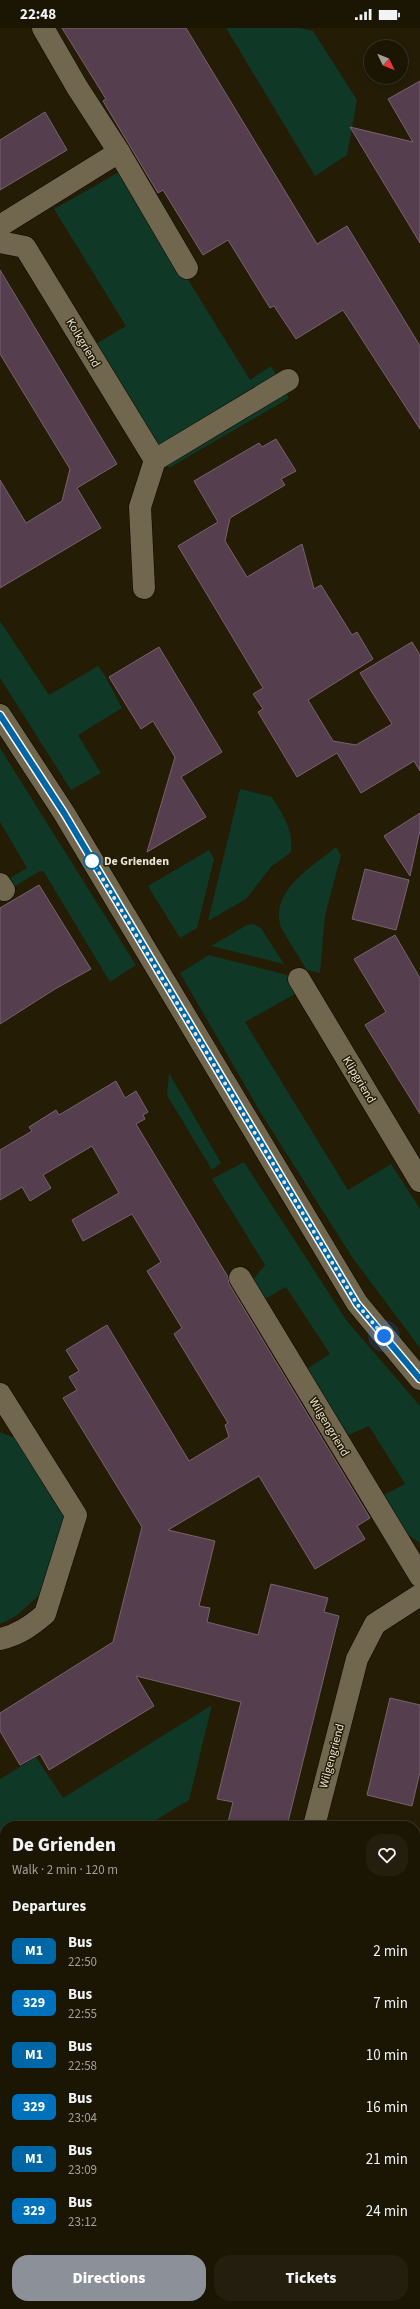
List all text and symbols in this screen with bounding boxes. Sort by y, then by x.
text: 22:48 [20,4,56,25]
north arrow [364,40,408,84]
map controls [364,40,408,84]
street label: Kolkgriend [62,315,104,371]
marker: De Grienden [83,852,101,870]
place label: De Grienden [104,853,169,870]
street label: Klipgriend [338,1053,380,1107]
your location [374,1326,394,1346]
street label: Wilgengriend [305,1394,353,1460]
street label: Wilgengriend [315,1722,349,1790]
text: De Grienden [12,1832,116,1859]
button: heart [366,1834,408,1876]
text: Walk · 2 min · 120 m [12,1861,118,1879]
text: Departures [12,1896,86,1917]
text: Bus [68,1932,92,1953]
text: M1 [25,1941,43,1961]
text: 2 min [373,1941,408,1962]
text: 22:50 [68,1953,97,1971]
text: Bus [68,1984,92,2005]
text: 329 [23,1993,45,2013]
text: 7 min [373,1993,408,2014]
text: 22:55 [68,2005,97,2023]
text: Bus [68,2036,92,2057]
text: M1 [25,2045,43,2065]
text: 10 min [366,2045,408,2066]
text: 22:58 [68,2057,97,2075]
text: Bus [68,2088,92,2109]
text: 329 [23,2097,45,2117]
text: 16 min [366,2097,408,2118]
text: 23:04 [68,2109,97,2127]
text: Bus [68,2140,92,2161]
text: M1 [25,2149,43,2169]
text: 21 min [366,2149,408,2170]
text: 23:09 [68,2161,97,2179]
text: Bus [68,2192,92,2213]
text: 329 [23,2201,45,2221]
text: 24 min [366,2201,408,2222]
text: 23:12 [68,2213,97,2231]
button: Directions [12,2255,206,2301]
button: Tickets [214,2255,408,2301]

